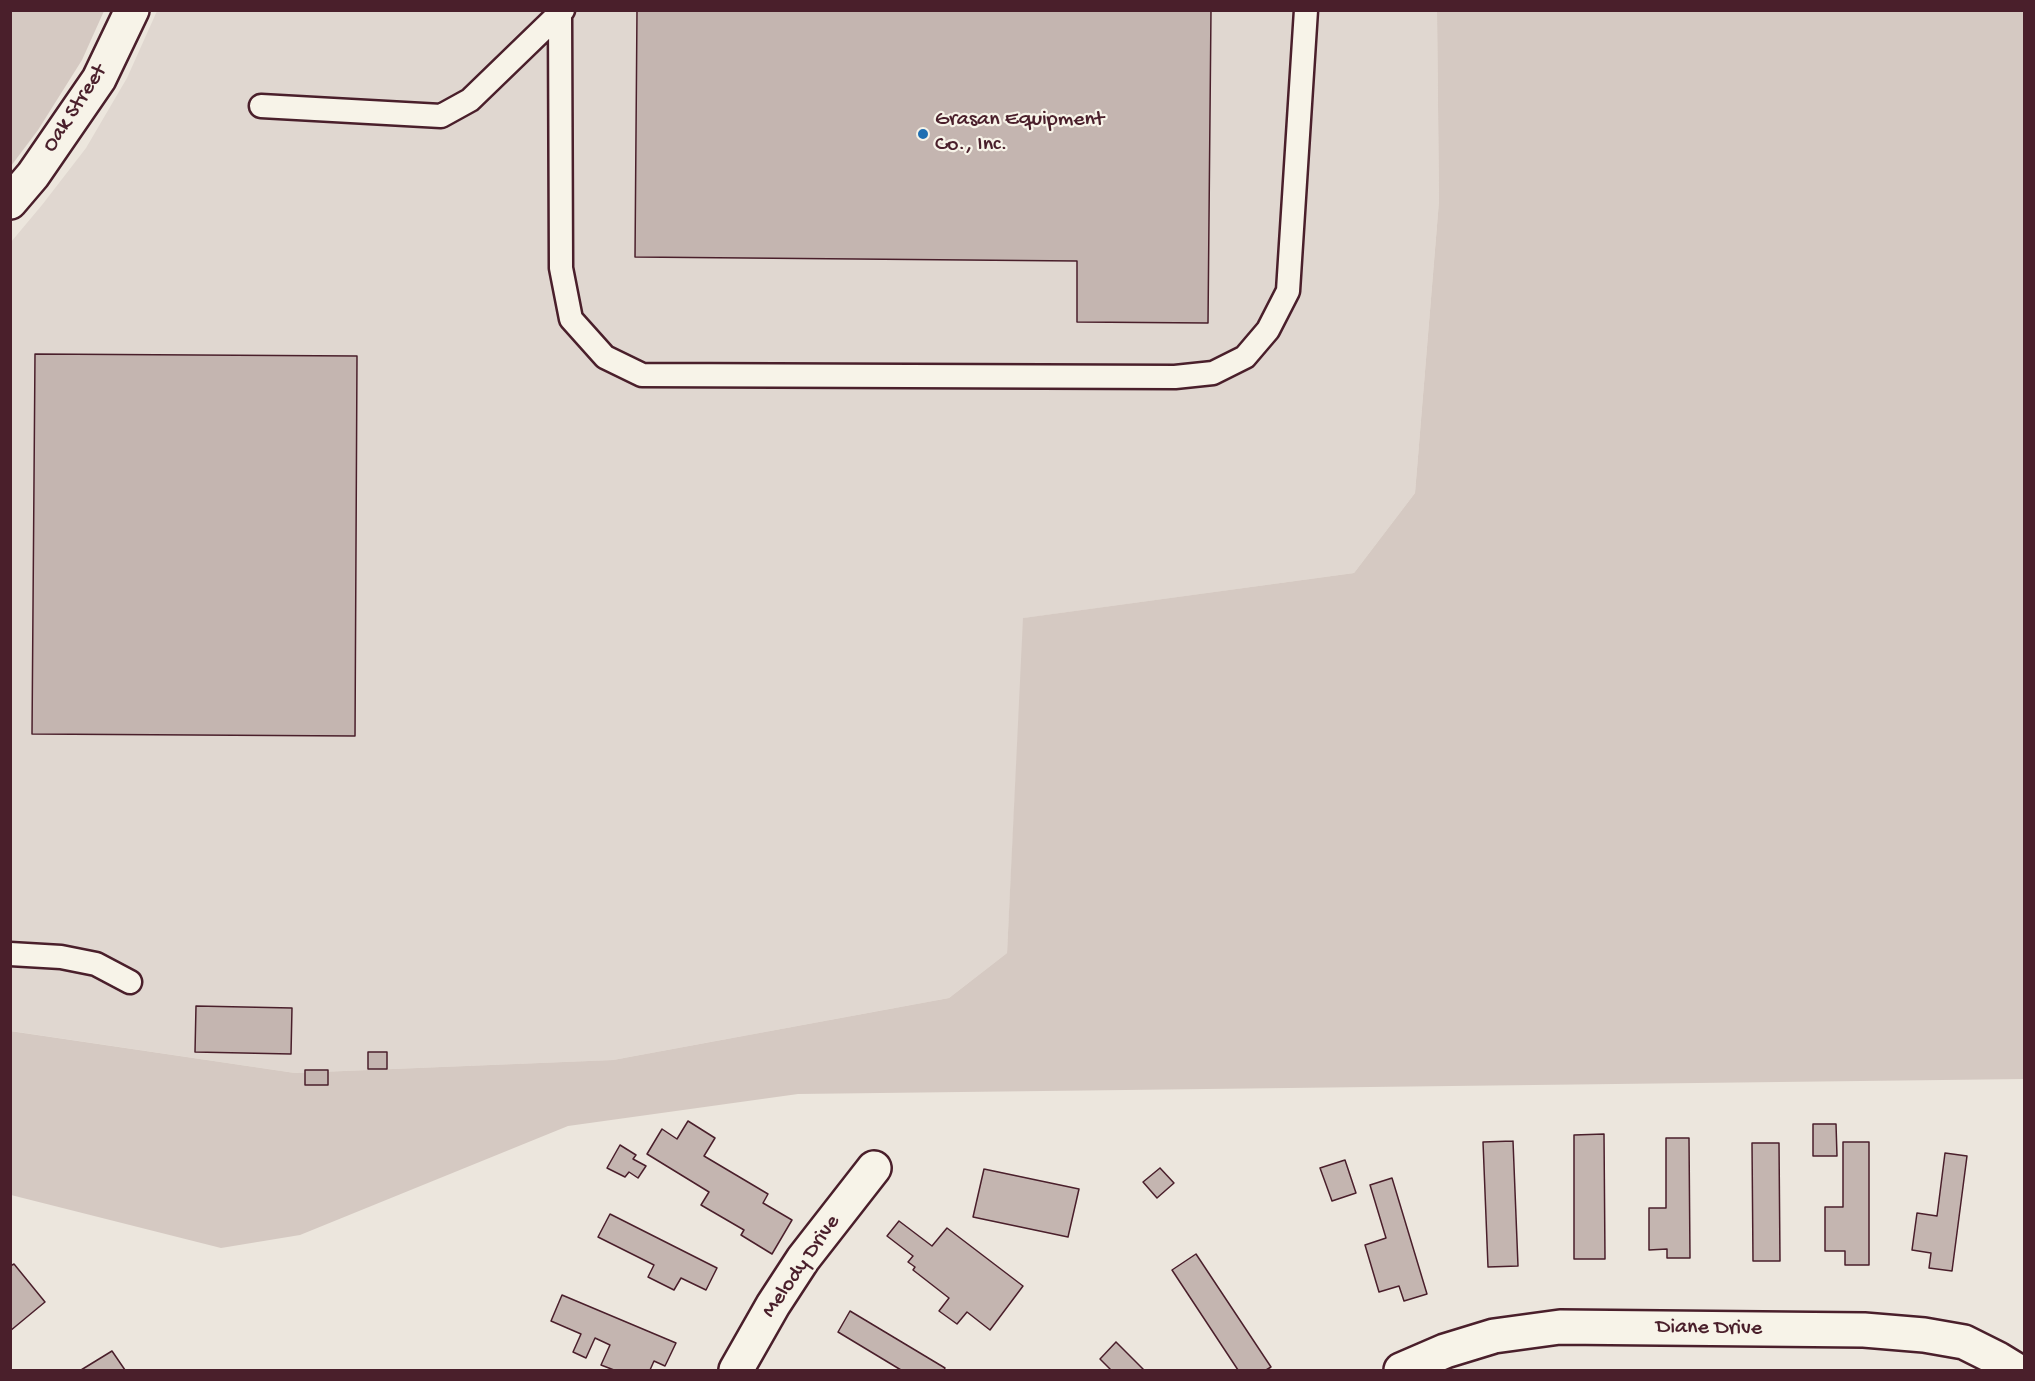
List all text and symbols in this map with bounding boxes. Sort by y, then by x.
street label: Oak Street [38,60,114,158]
place label: Grasan Equipment Co., Inc. [935,108,1104,160]
marker: Grasan Equipment Co., Inc. [916,127,930,141]
street label: Melody Drive [757,1210,847,1324]
street label: Diane Drive [1656,1315,1762,1343]

